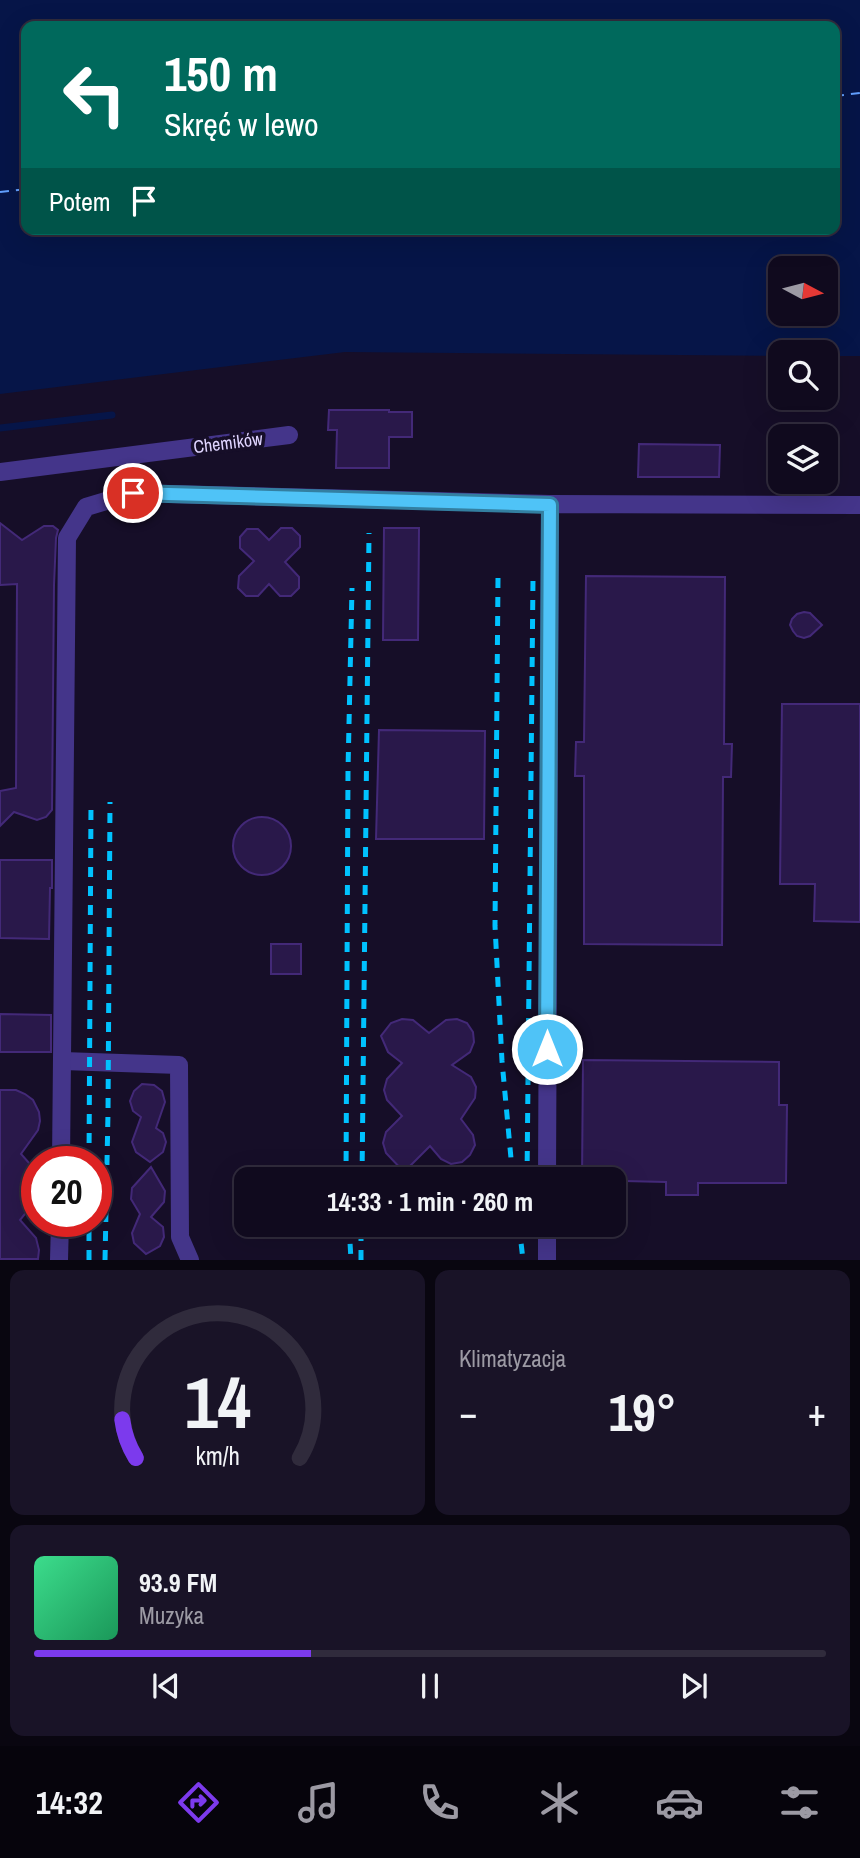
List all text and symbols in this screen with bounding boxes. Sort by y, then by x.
text: 150 m [164,40,278,106]
icon: left [49,49,140,140]
text: Skręć w lewo [164,103,319,146]
icon: arrive [125,182,163,220]
text: Potem [49,184,111,219]
north arrow [768,256,838,326]
map controls [768,256,838,494]
button: search [768,340,838,410]
button: layers [768,424,838,494]
street label: Chemików [192,426,264,459]
pin [103,463,163,523]
icon: arrive [114,474,152,512]
position arrow [510,1012,584,1086]
speed limit sign: 20 [21,1146,112,1237]
text: 14:33 · 1 min · 260 m [327,1184,533,1219]
text: Klimatyzacja [459,1343,566,1374]
text: 14 [184,1354,251,1452]
text: 19° [608,1377,677,1447]
text: − [459,1387,477,1438]
text: + [808,1387,826,1438]
text: km/h [195,1439,240,1473]
text: 93.9 FM [139,1565,217,1600]
text: Muzyka [139,1600,204,1631]
icon: previous [147,1667,185,1705]
icon: pause [411,1667,449,1705]
icon: next [675,1667,713,1705]
icon: directions [174,1778,223,1827]
icon: music [294,1778,343,1827]
icon: phone [415,1778,464,1827]
icon: climate [535,1778,584,1827]
icon: car [655,1778,704,1827]
icon: filters [775,1778,824,1827]
text: 14:32 [36,1781,103,1824]

